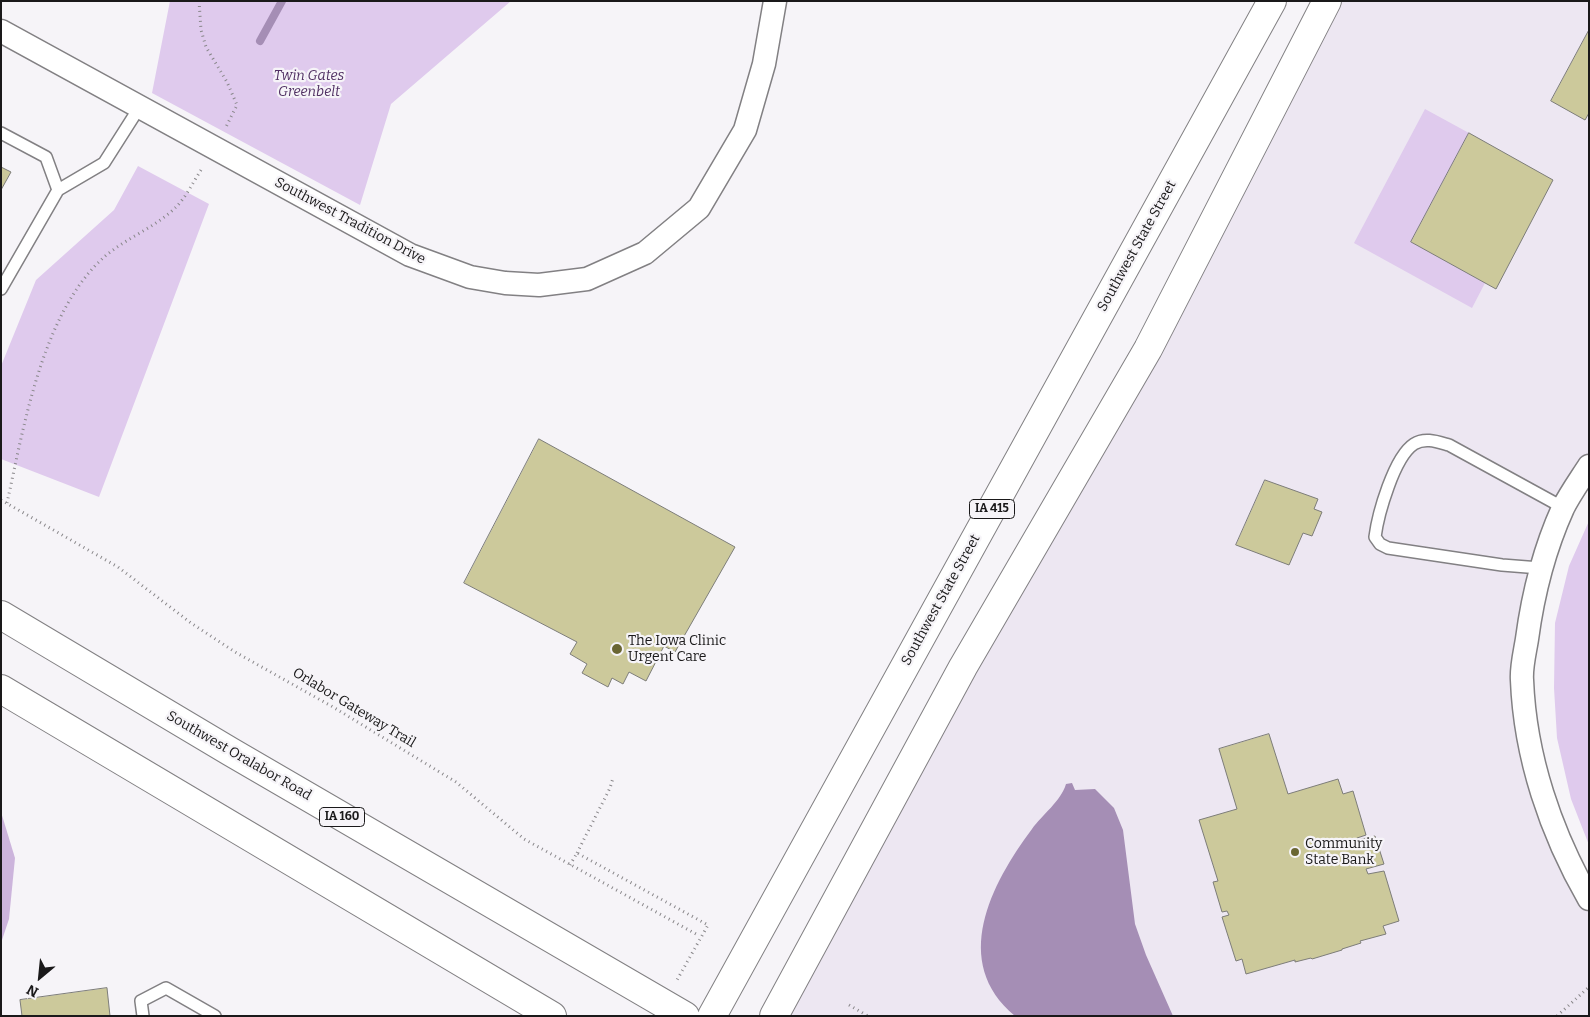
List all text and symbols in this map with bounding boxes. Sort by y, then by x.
park label: Twin Gates Greenbelt [274,68,344,100]
street label: Southwest Tradition Drive [272,174,428,268]
street label: Southwest State Street [1094,178,1180,314]
road number: IA 415 [970,499,1014,518]
street label: Southwest State Street [898,532,984,668]
place label: The Iowa Clinic Urgent Care [628,633,726,666]
marker: The Iowa Clinic Urgent Care [610,642,624,656]
street label: Orlabor Gateway Trail [289,665,419,751]
street label: Southwest Oralabor Road [164,708,314,804]
road number: IA 160 [320,808,364,826]
place label: Community State Bank [1305,836,1382,869]
marker: Community State Bank [1289,846,1301,858]
north arrow [15,952,65,1002]
text: N [24,981,41,1001]

